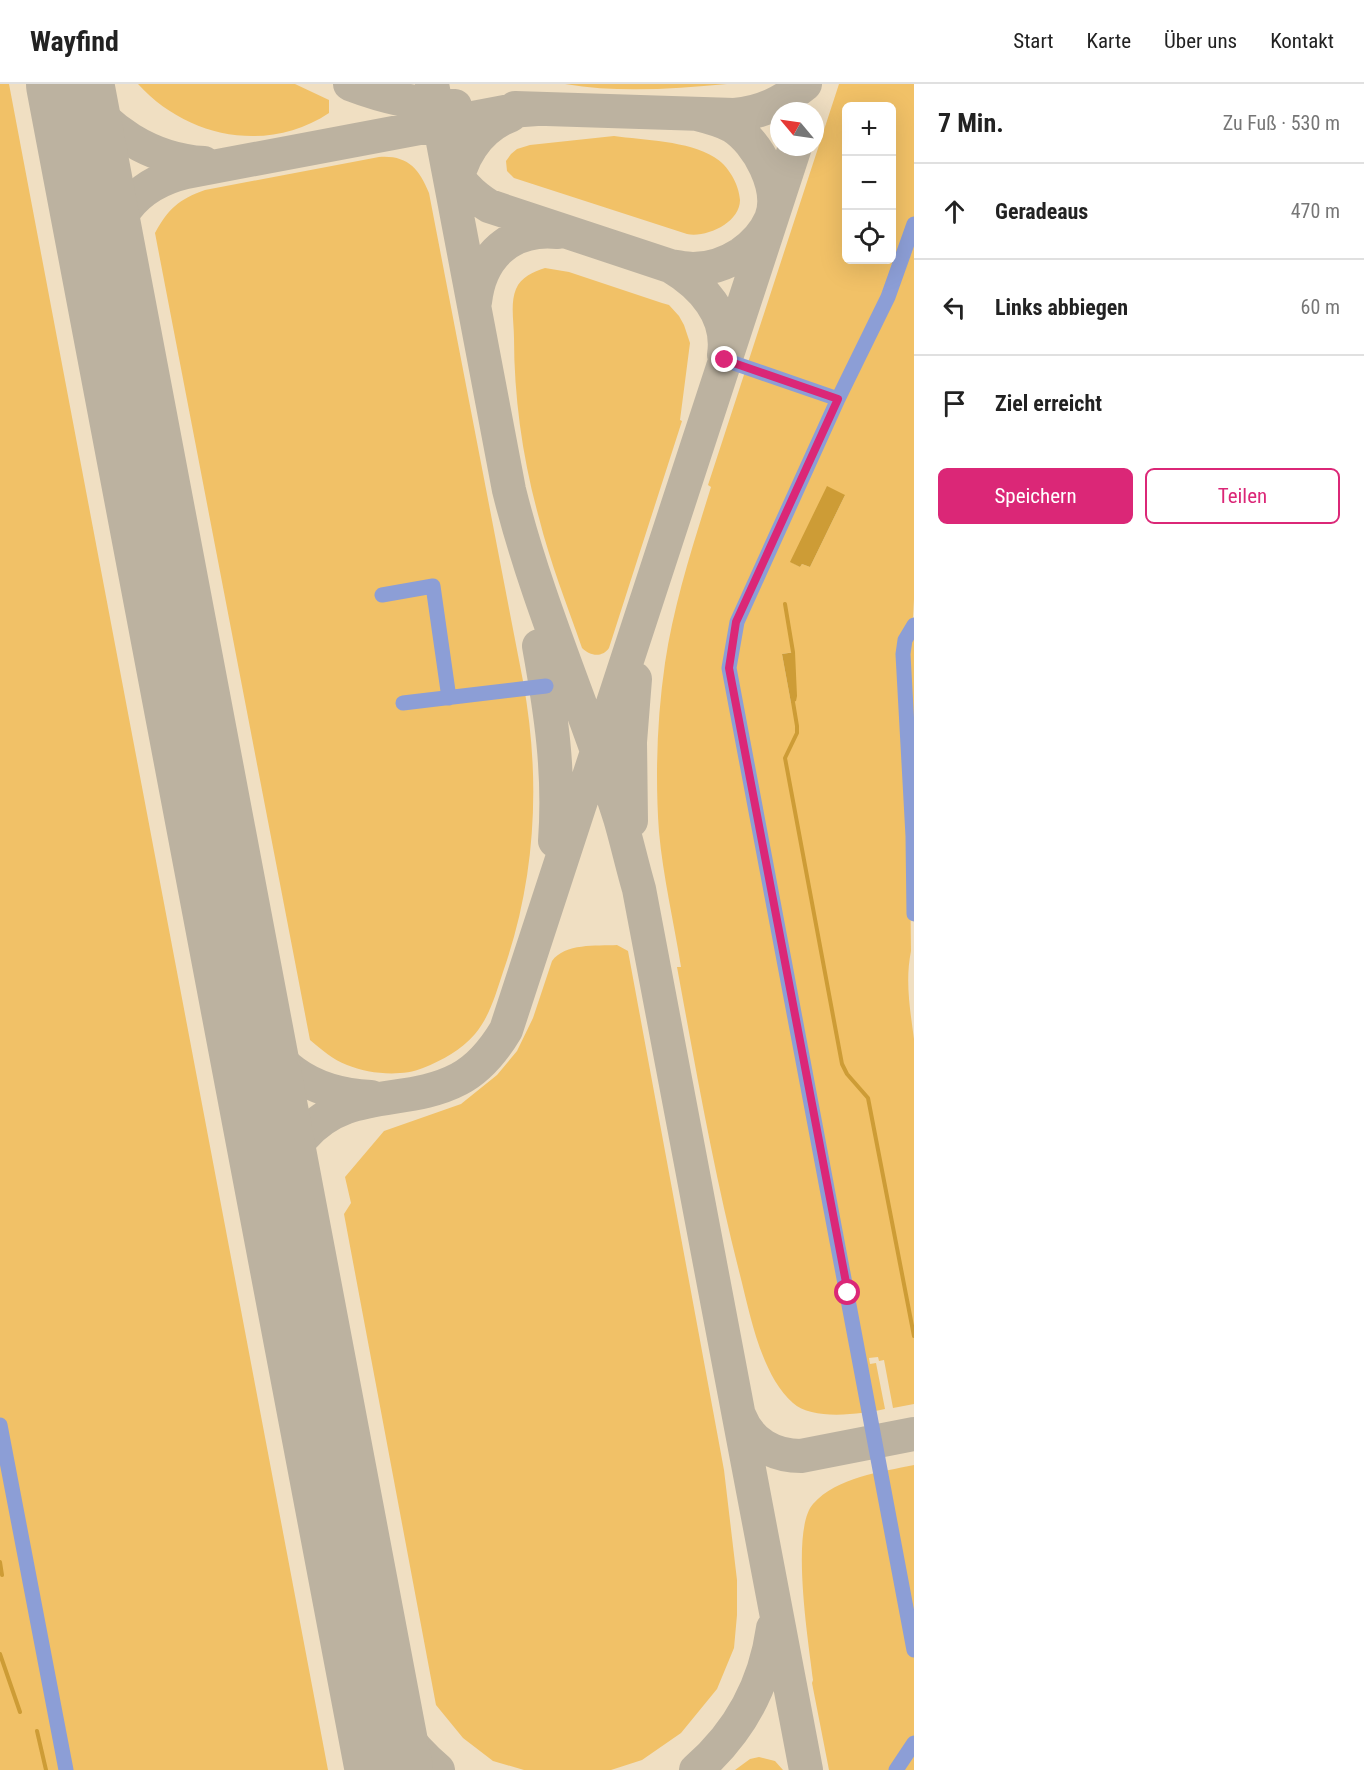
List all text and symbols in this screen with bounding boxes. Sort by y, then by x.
text: Wayfind [30,25,119,58]
text: Start [1013,29,1054,53]
text: Karte [1087,29,1131,53]
text: Über uns [1164,29,1237,53]
text: Kontakt [1270,29,1334,53]
north arrow [770,102,824,156]
map controls [842,102,896,264]
button: + [842,102,896,156]
text: 7 Min. [938,108,1004,138]
text: Zu Fuß · 530 m [1223,111,1340,135]
button: − [842,156,896,210]
icon: ahead [938,195,971,228]
text: Geradeaus [995,199,1088,224]
text: 470 m [1291,199,1340,223]
button: locate [842,210,896,264]
icon: left [938,291,971,324]
text: Links abbiegen [995,295,1128,320]
text: 60 m [1301,295,1340,319]
route end [711,346,737,372]
icon: arrive [938,387,971,420]
text: Ziel erreicht [995,391,1102,416]
button: Speichern [938,468,1133,524]
button: Teilen [1145,468,1340,524]
route start [834,1279,860,1305]

